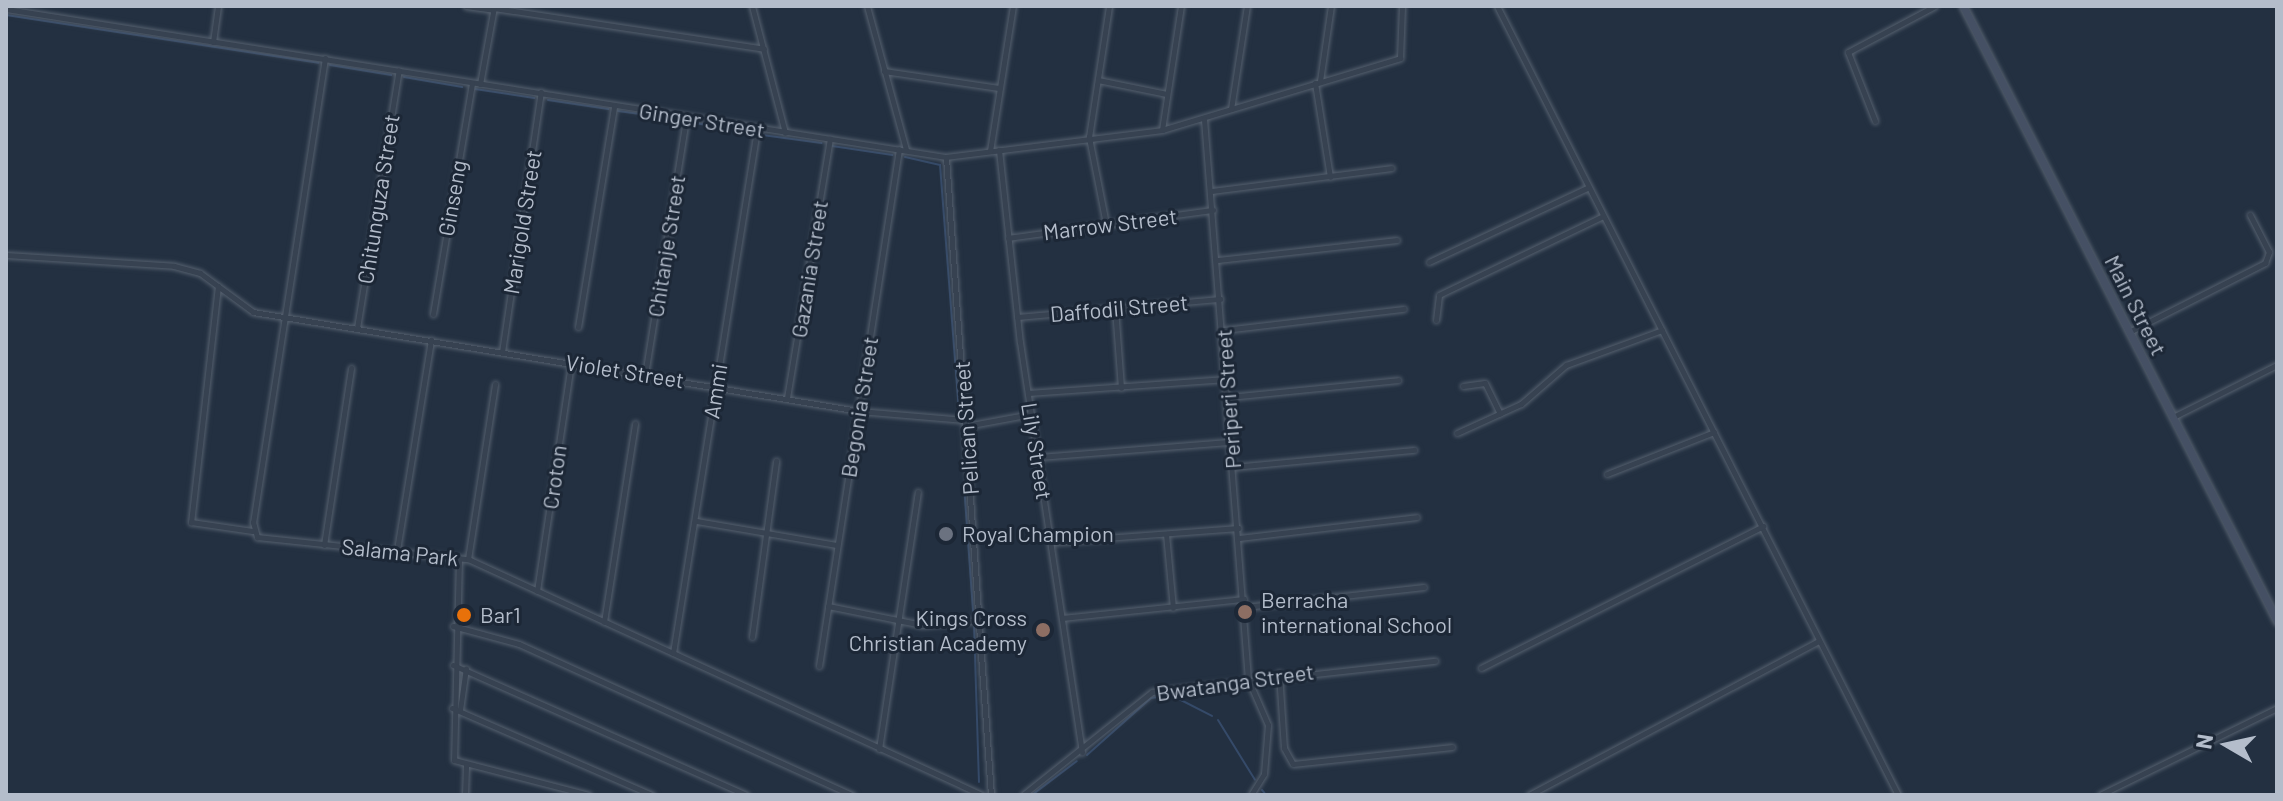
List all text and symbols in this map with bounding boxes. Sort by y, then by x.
street label: Ginger Street [637,97,767,143]
street label: Chitunguza Street [352,112,404,286]
street label: Marigold Street [498,148,546,296]
street label: Ginseng [432,158,472,238]
street label: Chitanje Street [642,173,690,319]
street label: Gazania Street [785,198,833,340]
street label: Marrow Street [1042,203,1178,245]
street label: Main Street [2100,250,2172,360]
street label: Daffodil Street [1049,289,1189,327]
street label: Periperi Street [1210,328,1246,470]
street label: Begonia Street [835,335,883,479]
street label: Violet Street [564,349,686,393]
street label: Pelican Street [948,360,984,496]
street label: Ammi [698,362,732,420]
street label: Lily Street [1016,401,1058,501]
street label: Croton [536,443,572,511]
place label: Royal Champion [962,521,1114,547]
marker: Royal Champion [937,525,955,543]
street label: Salama Park [340,533,460,571]
place label: Berracha international School [1261,586,1452,638]
place label: Bar1 [480,602,521,628]
marker: Berracha international School [1236,603,1254,621]
place label: Kings Cross Christian Academy [849,604,1027,656]
marker: Bar1 [455,606,473,624]
marker: Kings Cross Christian Academy [1034,621,1052,639]
street label: Bwatanga Street [1154,658,1316,706]
north arrow [2187,705,2267,785]
text: N [2189,732,2217,751]

